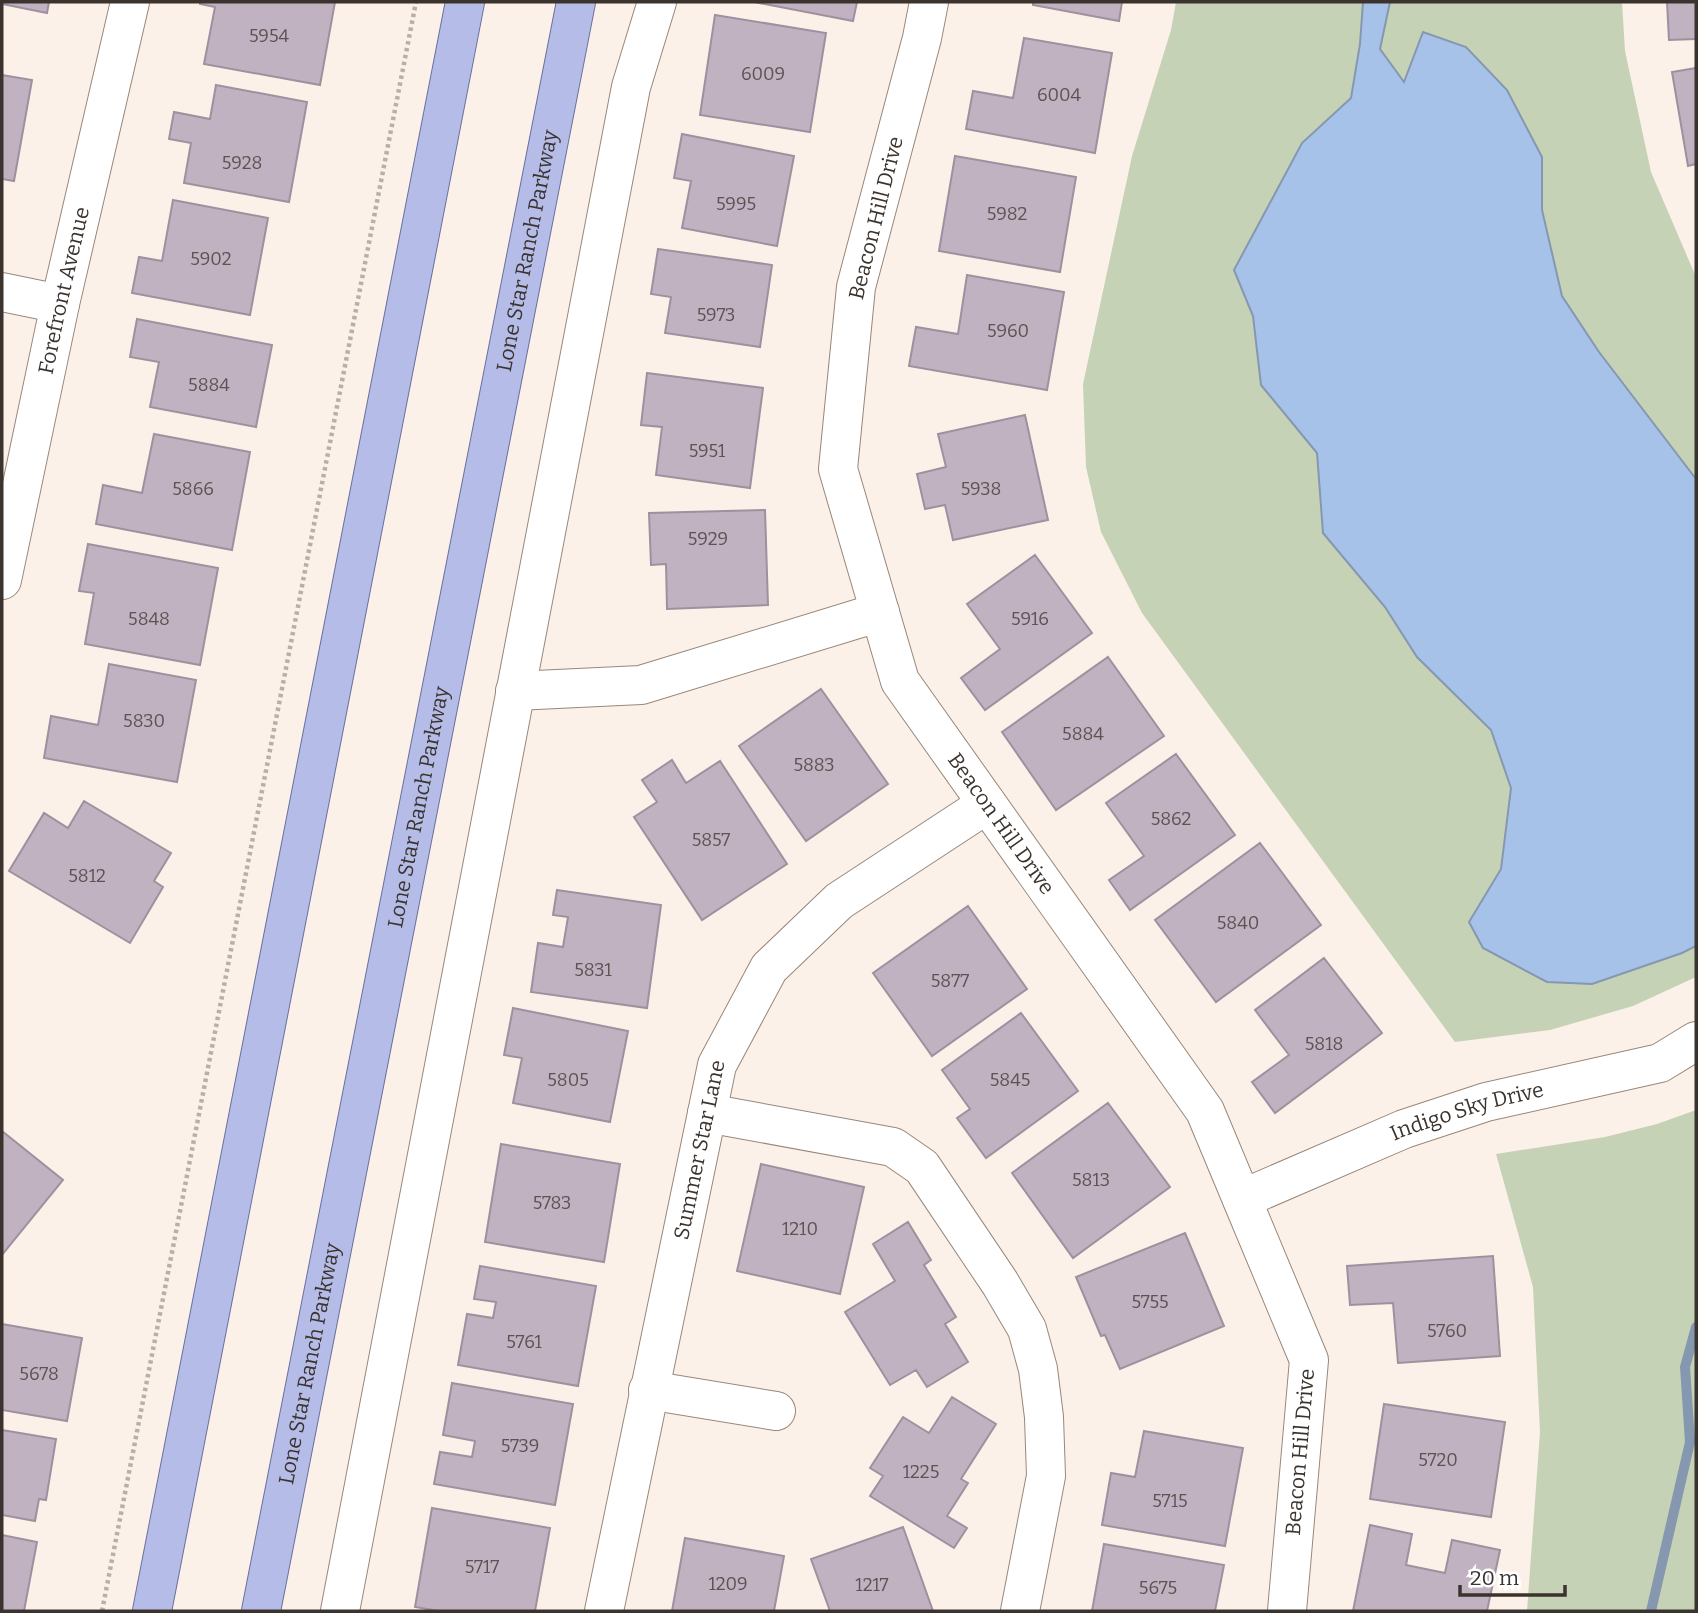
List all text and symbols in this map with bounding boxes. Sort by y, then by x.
house number: 5954 [249,25,290,47]
house number: 6009 [741,63,785,85]
house number: 6004 [1037,84,1082,106]
street label: Lone Star Ranch Parkway [491,127,564,374]
street label: Beacon Hill Drive [843,134,909,302]
house number: 5928 [222,152,262,174]
house number: 5995 [716,193,756,215]
house number: 5982 [987,203,1027,225]
street label: Forefront Avenue [33,204,95,377]
house number: 5902 [190,248,232,270]
house number: 5973 [697,304,735,326]
house number: 5960 [987,320,1029,342]
house number: 5884 [188,374,230,396]
house number: 5951 [689,440,726,462]
house number: 5866 [172,478,214,500]
house number: 5938 [961,478,1001,500]
house number: 5929 [688,528,728,550]
house number: 5848 [128,608,170,630]
house number: 5916 [1011,608,1049,630]
street label: Lone Star Ranch Parkway [382,683,455,930]
house number: 5830 [123,710,165,732]
house number: 5884 [1062,723,1104,745]
street label: Beacon Hill Drive [942,748,1060,899]
house number: 5883 [793,754,835,776]
house number: 5862 [1151,808,1191,830]
house number: 5857 [692,829,730,851]
house number: 5812 [68,865,106,887]
house number: 5840 [1217,912,1259,934]
house number: 5831 [574,959,613,981]
house number: 5877 [931,970,969,992]
house number: 5818 [1305,1033,1343,1055]
street label: Summer Star Lane [668,1058,731,1242]
house number: 5805 [547,1069,589,1091]
house number: 5845 [990,1069,1030,1091]
street label: Indigo Sky Drive [1386,1077,1546,1146]
house number: 5813 [1072,1169,1110,1191]
house number: 5783 [533,1192,571,1214]
house number: 1210 [782,1218,818,1240]
street label: Lone Star Ranch Parkway [273,1240,346,1487]
house number: 5755 [1131,1291,1169,1313]
house number: 5760 [1427,1320,1467,1342]
house number: 5761 [506,1331,543,1353]
house number: 5678 [19,1363,59,1385]
street label: Beacon Hill Drive [1280,1368,1320,1536]
house number: 5739 [501,1435,539,1457]
house number: 5720 [1418,1449,1458,1471]
house number: 1225 [903,1461,939,1483]
house number: 5715 [1152,1490,1188,1512]
scale bar [1460,1554,1565,1598]
house number: 5717 [465,1556,499,1578]
text: 20 m [1470,1565,1519,1591]
house number: 1209 [708,1573,748,1595]
house number: 1217 [855,1574,889,1596]
house number: 5675 [1139,1577,1177,1599]

